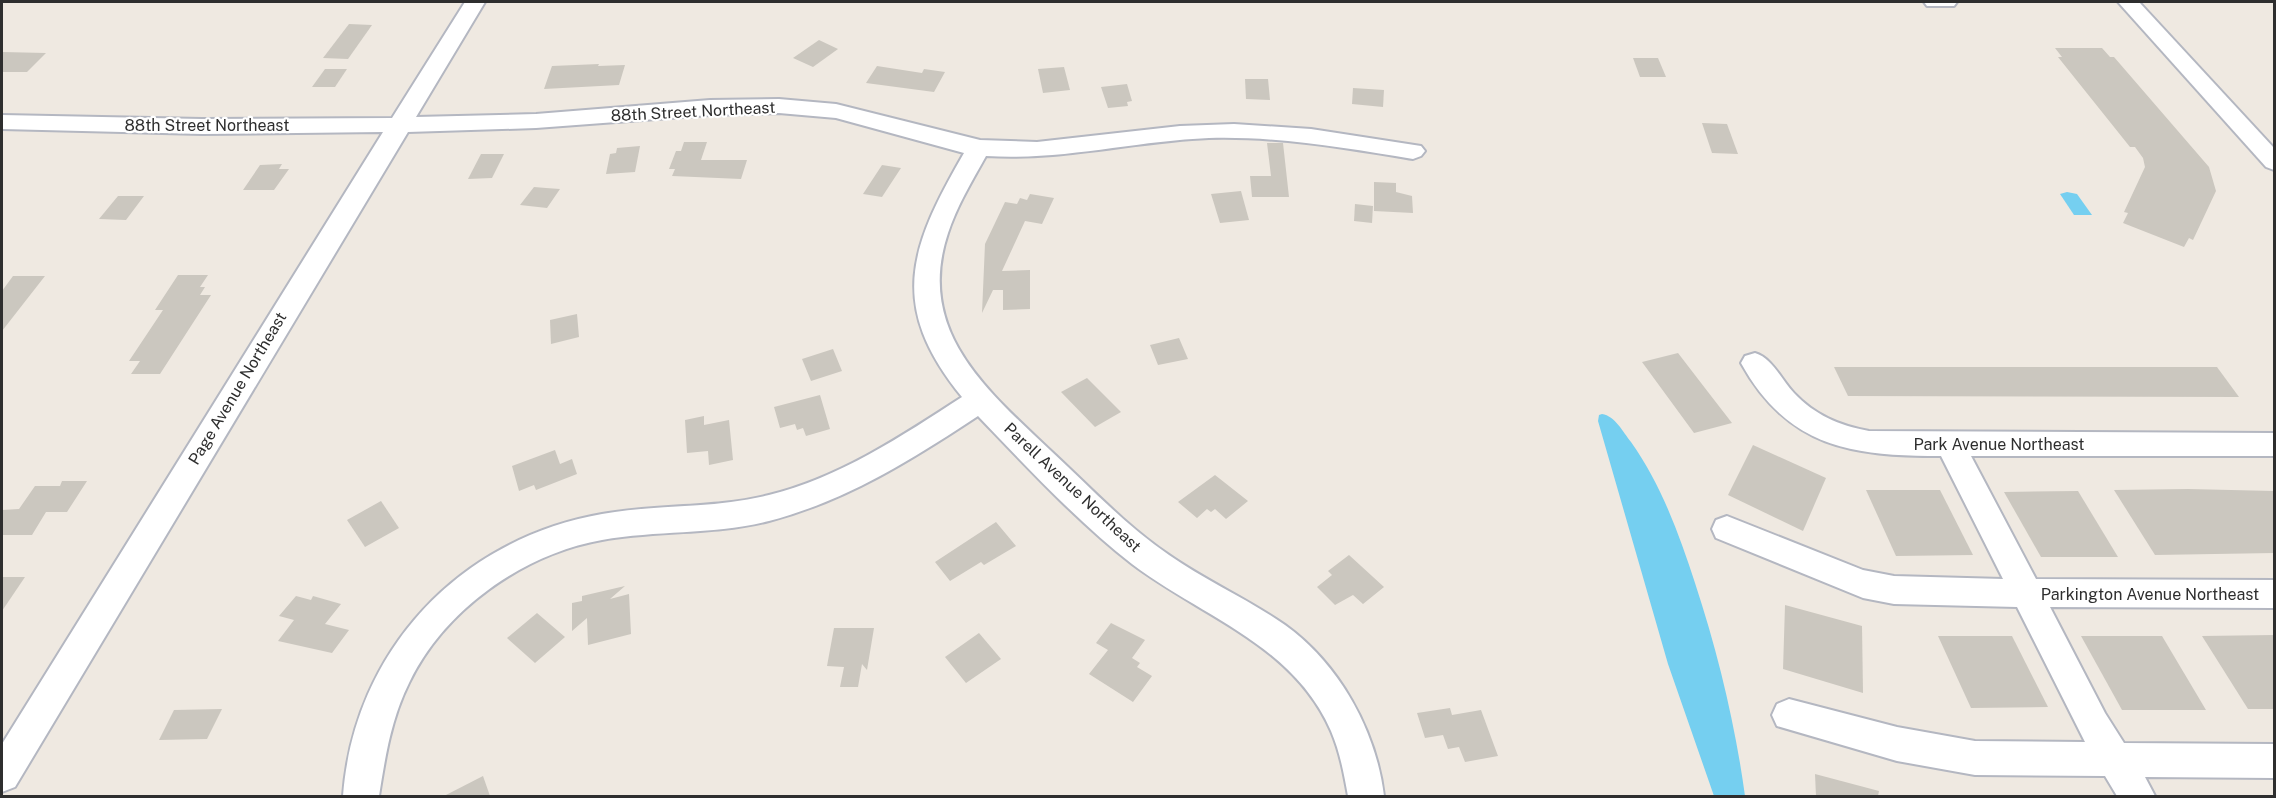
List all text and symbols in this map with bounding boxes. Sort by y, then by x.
street label: 88th Street Northeast [610,98,776,125]
street label: 88th Street Northeast [125,116,289,135]
street label: Page Avenue Northeast [184,309,291,468]
street label: Parell Avenue Northeast [1000,419,1145,556]
street label: Park Avenue Northeast [1913,435,2085,454]
street label: Parkington Avenue Northeast [2041,585,2259,604]

